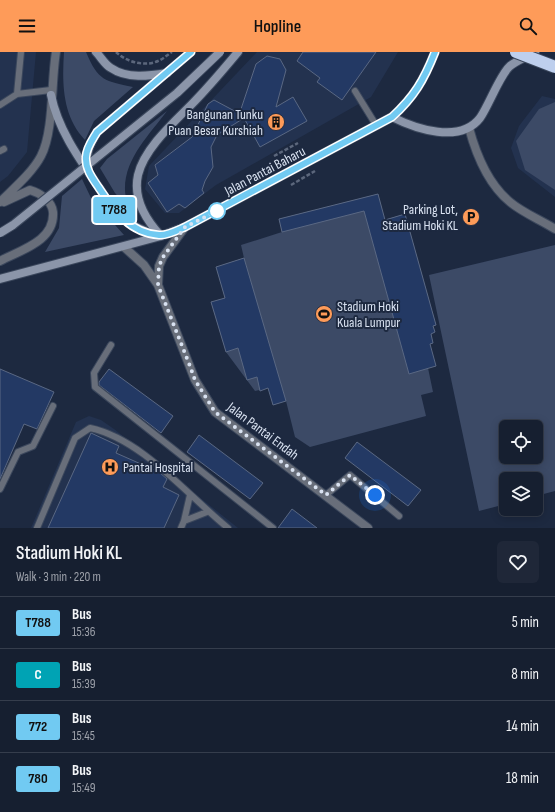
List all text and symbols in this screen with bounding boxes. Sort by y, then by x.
icon: menu [16,15,38,37]
icon: search [517,15,539,37]
text: Hopline [254,16,301,37]
place label: Bangunan Tunku Puan Besar Kurshiah [168,106,263,139]
building icon: Bangunan Tunku Puan Besar Kurshiah [266,112,286,132]
street label: Jalan Pantai Baharu [221,143,308,200]
line badge: T788 [86,197,142,223]
text: T788 [101,201,127,218]
place label: Parking Lot, Stadium Hoki KL [382,201,458,234]
unlabelled marker [208,202,226,220]
parking icon: Parking Lot, Stadium Hoki KL [461,207,481,227]
place label: Stadium Hoki Kuala Lumpur [337,298,400,331]
sports icon: Stadium Hoki Kuala Lumpur [314,304,334,324]
street label: Jalan Pantai Endah [223,398,302,463]
map controls [499,420,543,516]
button: locate [499,420,543,464]
hospital icon: Pantai Hospital [100,457,120,477]
place label: Pantai Hospital [123,459,193,476]
button: layers [499,472,543,516]
your location [365,485,385,505]
button: heart [497,541,539,583]
text: Stadium Hoki KL [16,542,122,565]
text: Walk · 3 min · 220 m [16,569,101,585]
text: Bus [72,605,91,624]
text: 5 min [512,613,539,632]
text: T788 [25,614,51,631]
text: 15:36 [72,624,95,640]
text: Bus [72,657,91,676]
text: 8 min [511,665,539,684]
text: C [34,666,42,683]
text: 15:39 [72,676,95,692]
text: Bus [72,709,91,728]
text: 14 min [506,717,539,736]
text: 772 [29,718,47,735]
text: 15:45 [72,728,95,744]
text: Bus [72,761,91,780]
text: 18 min [506,769,539,788]
text: 780 [28,770,48,787]
text: 15:49 [72,780,95,796]

